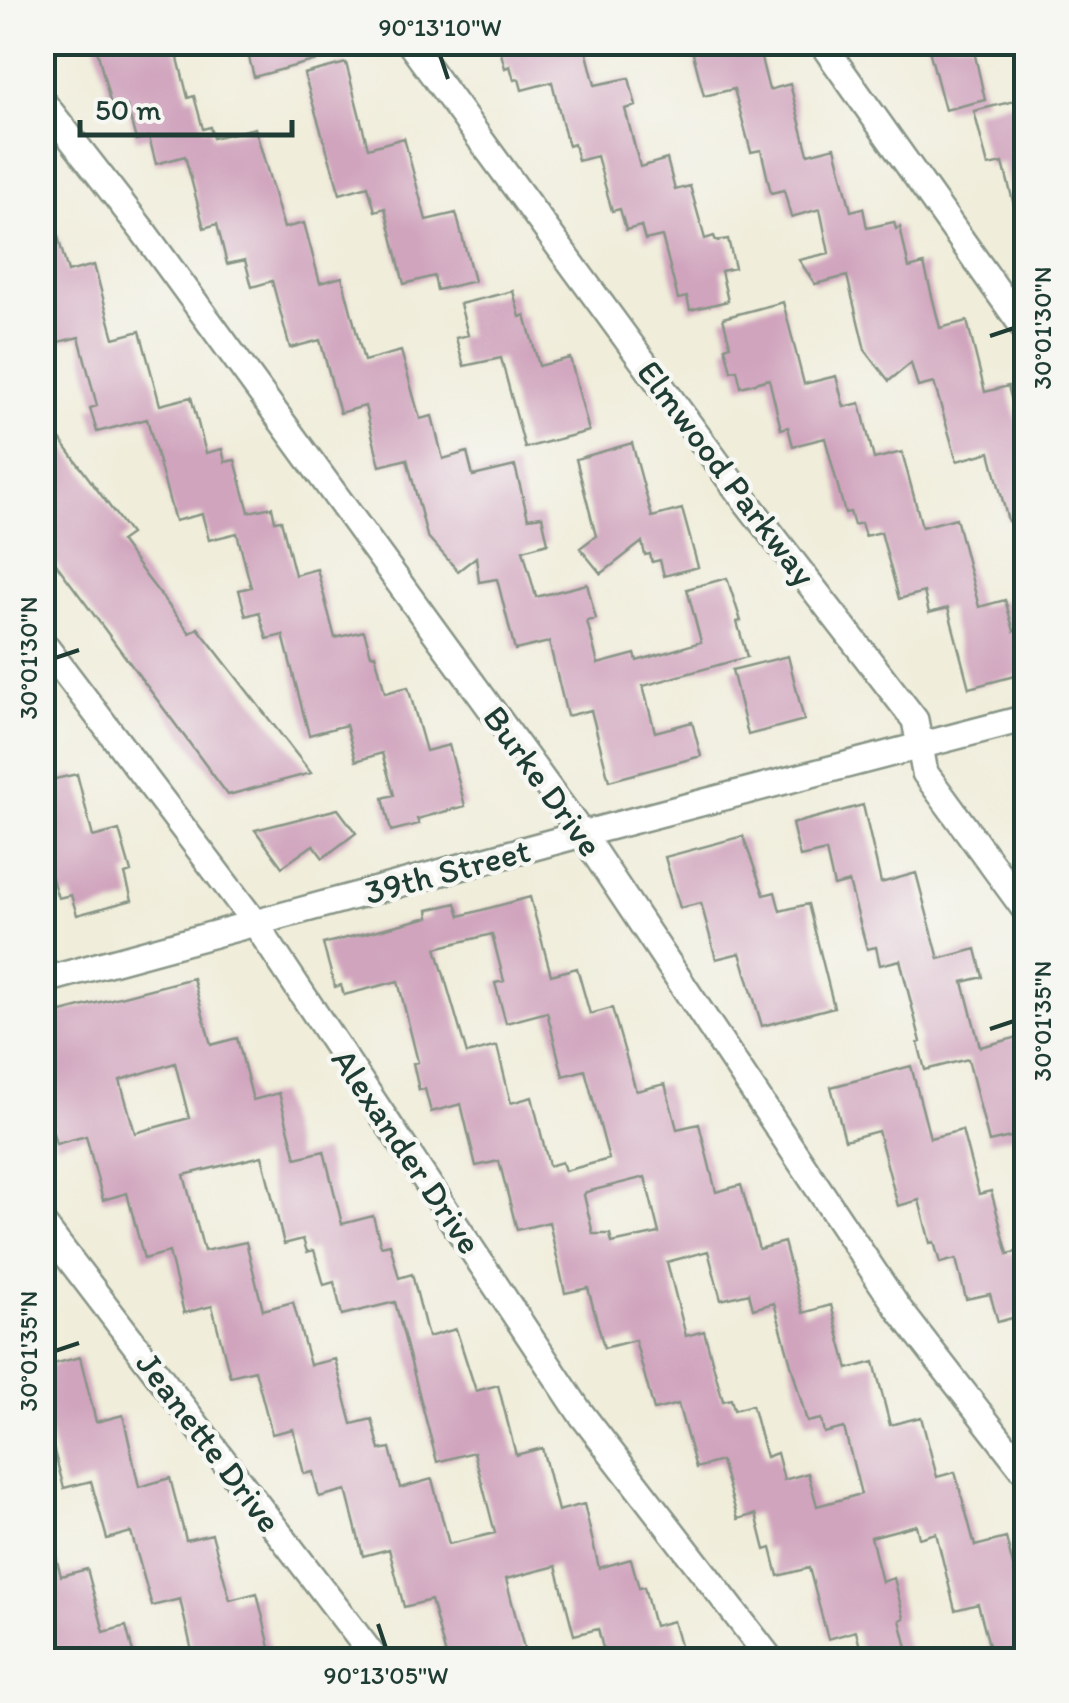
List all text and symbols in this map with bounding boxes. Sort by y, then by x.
text: 90°13'10"W [378,12,502,42]
scale bar [80,75,292,137]
text: 50 m [95,91,161,128]
text: 30°01'30"N [1027,266,1057,390]
street label: Elmwood Parkway [628,352,826,594]
text: 30°01'30"N [13,596,43,720]
street label: Burke Drive [474,697,612,865]
street label: 39th Street [360,829,534,913]
text: 30°01'35"N [1027,961,1057,1081]
street label: Alexander Drive [323,1040,491,1262]
text: 30°01'35"N [13,1291,43,1411]
street label: Jeanette Drive [127,1343,291,1541]
text: 90°13'05"W [324,1660,448,1690]

